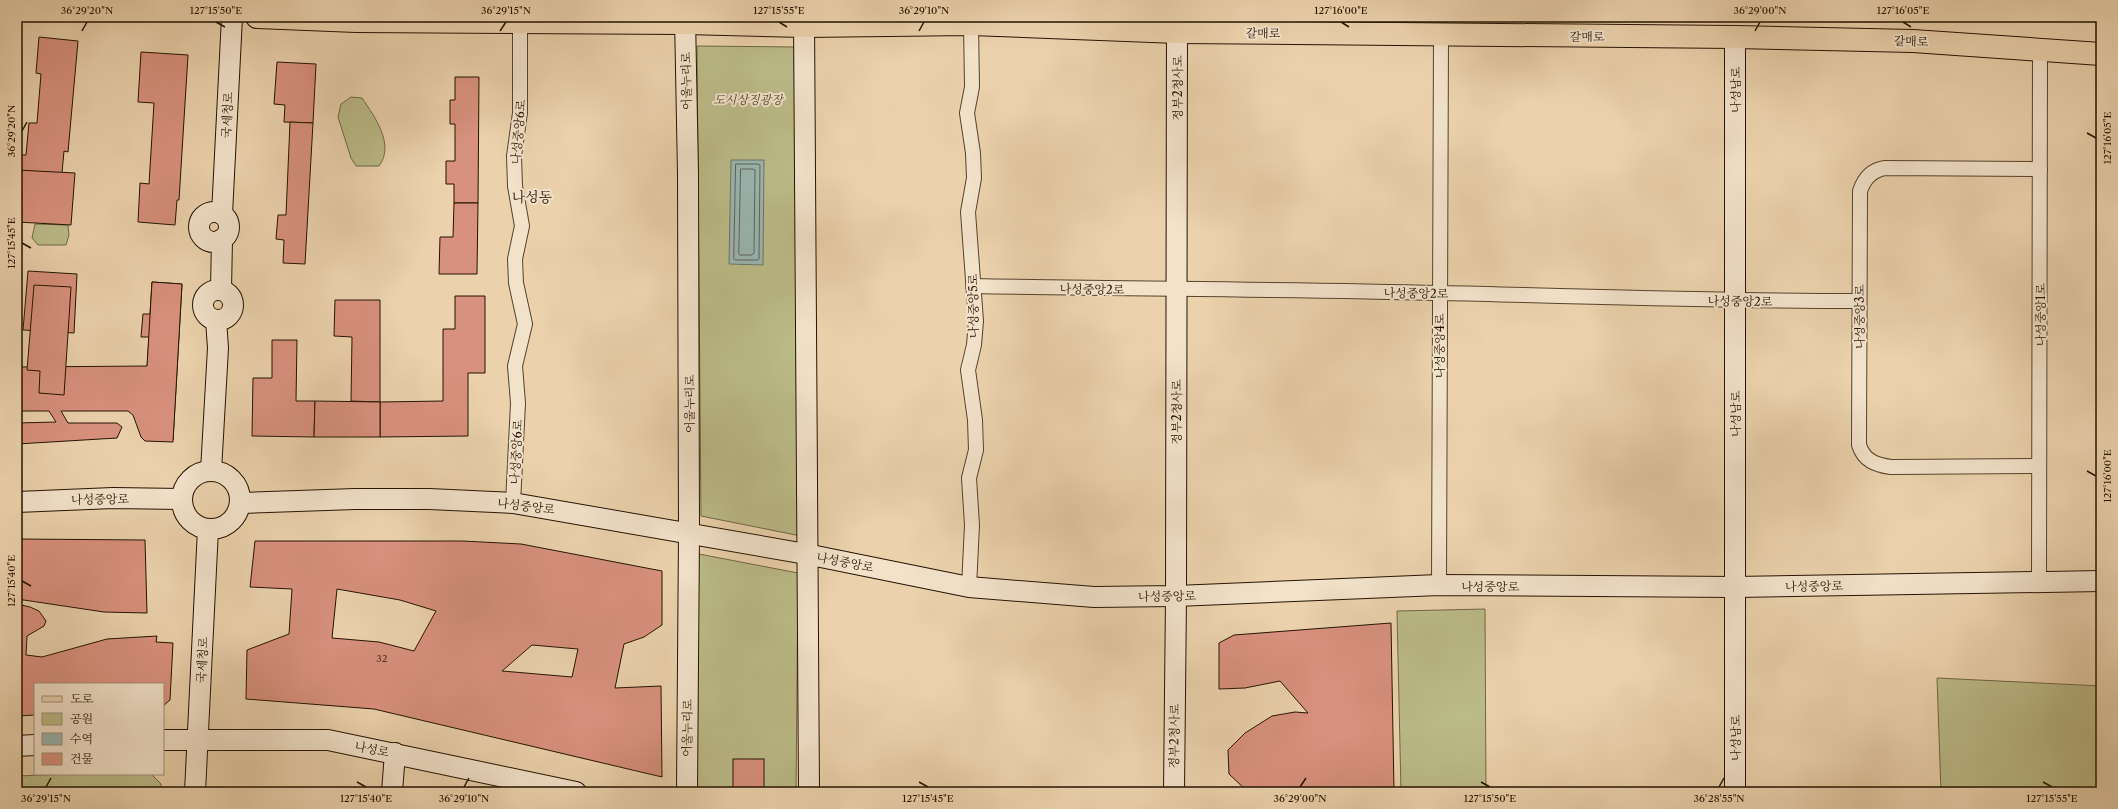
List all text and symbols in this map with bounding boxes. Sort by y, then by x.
text: 36°29'20"N [61,4,113,17]
text: 127°15'50"E [190,4,242,17]
text: 36°29'15"N [481,4,531,17]
text: 127°15'55"E [753,4,805,17]
text: 36°29'10"N [899,4,949,17]
text: 127°16'00"E [1314,4,1368,17]
text: 36°29'00"N [1734,4,1786,17]
text: 127°16'05"E [1877,4,1929,17]
street label: 갈매로 [1245,25,1281,41]
street label: 갈매로 [1570,29,1605,44]
street label: 갈매로 [1893,33,1929,49]
street label: 어울누리로 [678,51,694,110]
street label: 정부2청사로 [1170,55,1185,120]
street label: 나성남로 [1728,66,1743,113]
street label: 국세청로 [218,91,236,139]
park label: 도시상징광장 [713,92,785,107]
street label: 나성중앙6로 [508,99,528,165]
text: 36°29'20"N [5,105,18,157]
text: 127°16'05"E [2101,112,2114,164]
district label: 나성동 [512,188,553,206]
text: 127°15'45"E [5,217,18,269]
street label: 나성중앙5로 [965,273,981,338]
street label: 나성중앙2로 [1059,281,1125,297]
street label: 나성중앙1로 [2033,283,2048,347]
street label: 나성중앙3로 [1852,284,1867,349]
street label: 나성중앙2로 [1383,285,1449,301]
street label: 나성중앙2로 [1707,293,1773,309]
street label: 나성중앙4로 [1432,313,1447,378]
street label: 어울누리로 [682,375,697,433]
street label: 정부2청사로 [1169,379,1184,444]
street label: 나성남로 [1728,390,1743,437]
street label: 나성중앙6로 [507,419,525,485]
text: 127°16'00"E [2101,449,2114,503]
street label: 나성중앙로 [71,491,130,507]
street label: 나성중앙로 [496,495,556,517]
street label: 나성중앙로 [815,549,875,575]
text: 127°15'40"E [5,555,18,607]
street label: 나성중앙로 [1785,578,1844,594]
street label: 나성중앙로 [1461,579,1519,594]
street label: 나성중앙로 [1138,588,1197,604]
street label: 국세청로 [193,636,211,684]
house number: 32 [376,652,388,665]
legend [34,683,164,775]
text: 도로 [70,691,94,706]
street label: 어울누리로 [679,698,695,757]
street label: 정부2청사로 [1166,703,1182,769]
text: 공원 [70,711,93,726]
street label: 나성남로 [1728,714,1743,761]
text: 수역 [70,731,93,746]
street label: 나성로 [353,738,391,760]
text: 건물 [70,751,94,766]
text: 36°29'15"N [21,792,71,805]
text: 127°15'40"E [340,792,392,805]
text: 36°29'10"N [439,792,489,805]
text: 127°15'45"E [902,792,954,805]
text: 36°29'00"N [1274,792,1326,805]
text: 127°15'50"E [1464,792,1516,805]
text: 36°28'55"N [1693,792,1745,805]
text: 127°15'55"E [2026,792,2078,805]

